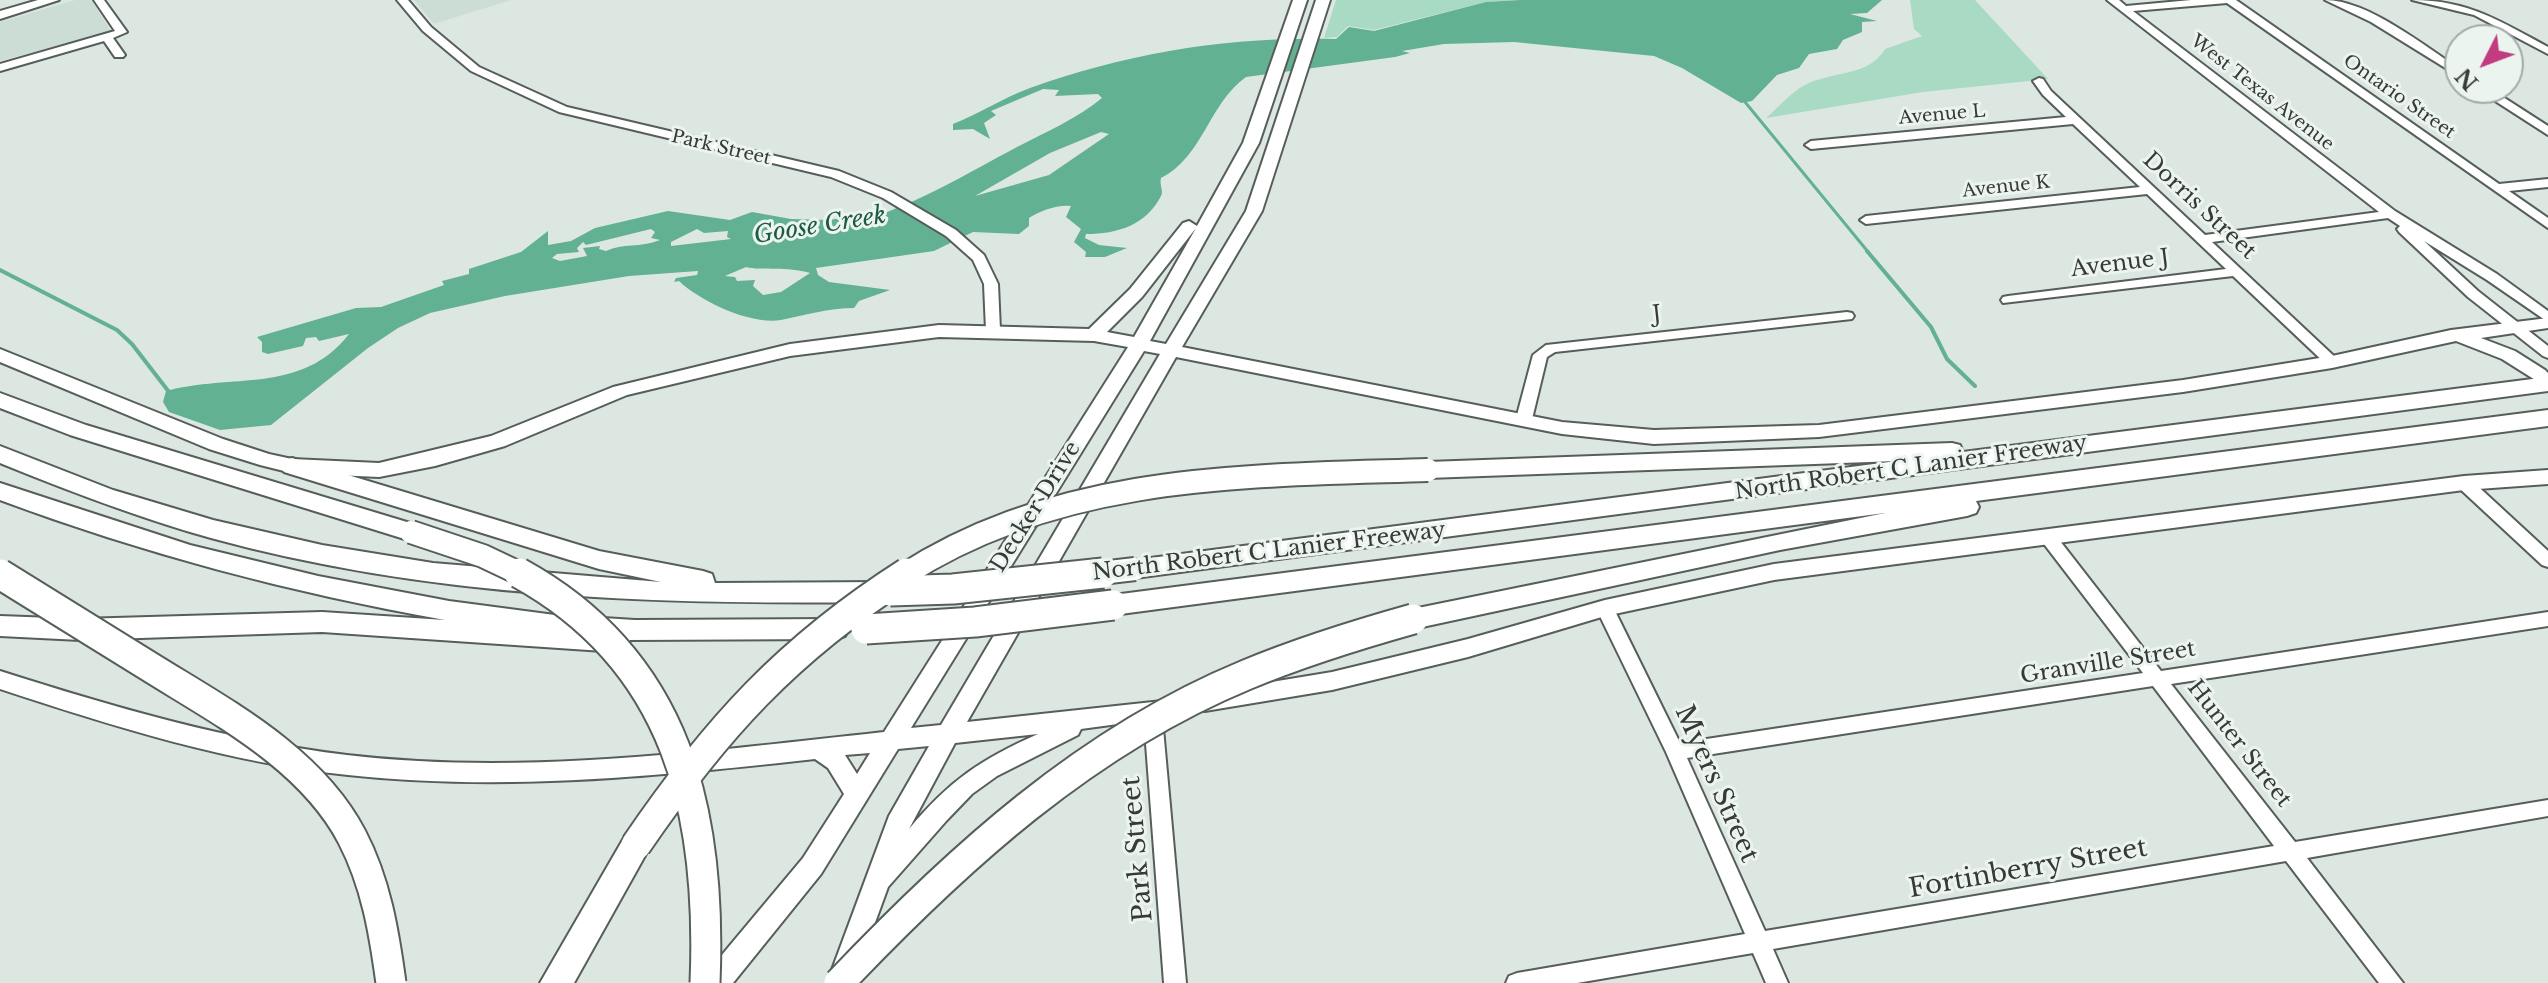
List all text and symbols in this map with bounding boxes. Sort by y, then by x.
north arrow [2444,24,2524,104]
street label: West Texas Avenue [2186,30,2338,156]
street label: Ontario Street [2339,50,2459,144]
text: N [2450,62,2484,96]
street label: Avenue L [1898,100,1986,130]
street label: Park Street [669,126,773,170]
street label: Dorris Street [2137,147,2261,265]
street label: Avenue K [1961,172,2051,202]
water label: Goose Creek [752,201,888,251]
street label: Avenue J [2069,245,2171,283]
street label: J [1651,301,1663,329]
street label: North Robert C Lanier Freeway [1733,430,2089,506]
street label: Decker Drive [985,437,1087,577]
street label: North Robert C Lanier Freeway [1091,517,1447,587]
street label: Granville Street [2019,636,2197,690]
street label: Hunter Street [2181,675,2297,813]
street label: Myers Street [1668,701,1764,867]
street label: Park Street [1116,775,1160,923]
street label: Fortinberry Street [1906,833,2150,905]

